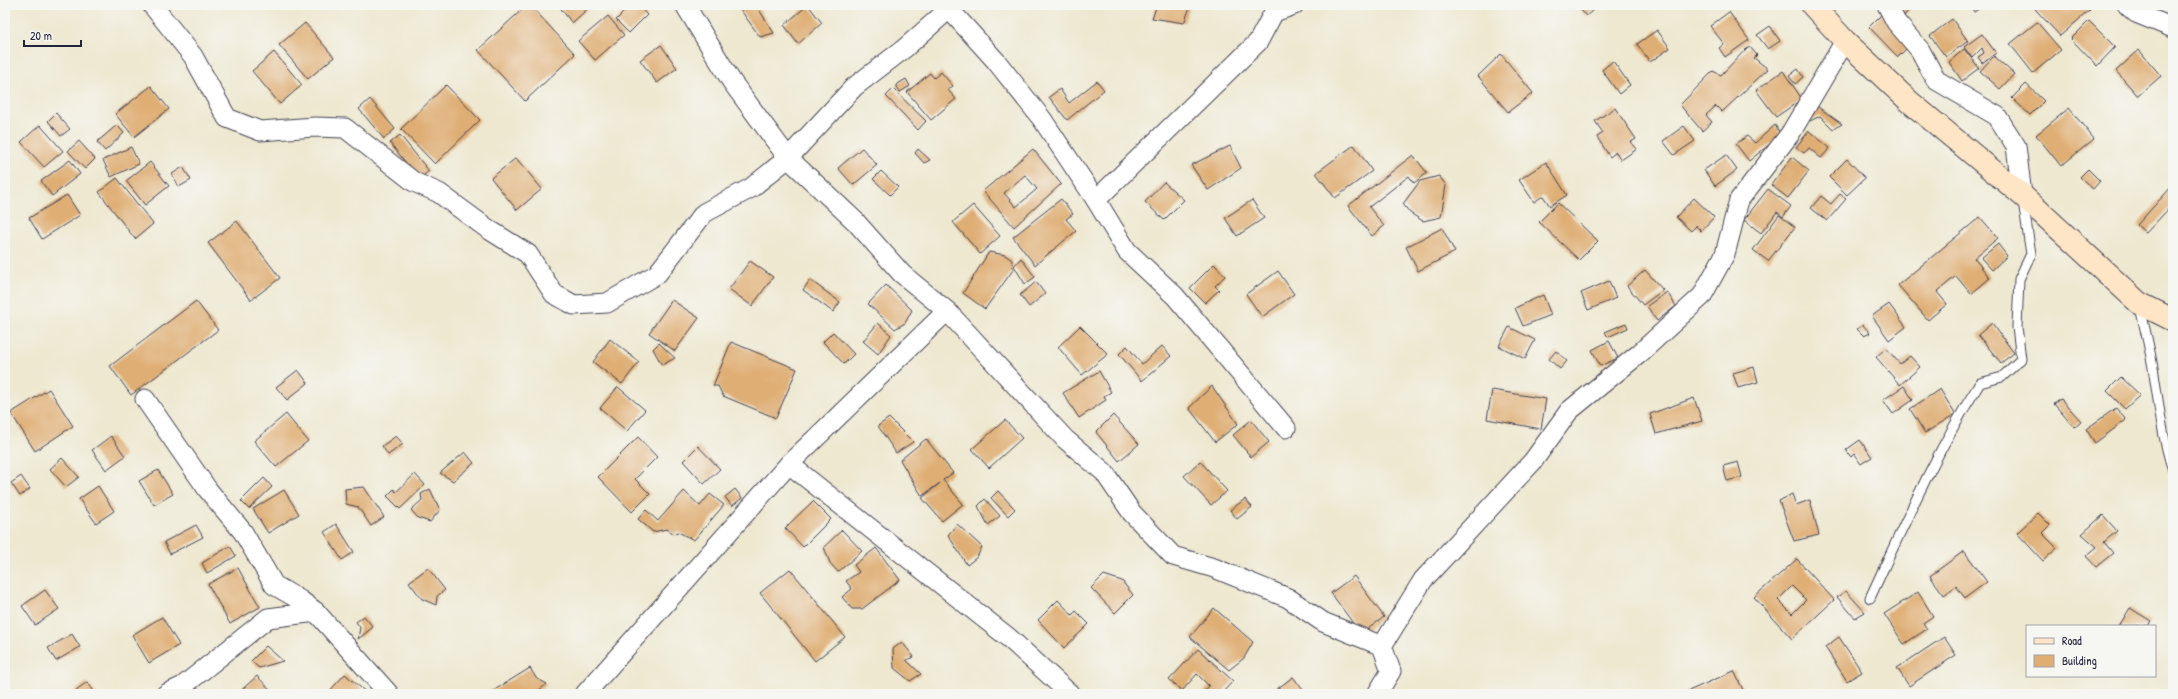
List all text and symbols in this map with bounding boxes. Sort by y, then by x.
scale bar [24,22,81,48]
text: 20 m [30,27,52,44]
legend [2026,625,2156,677]
text: Road [2062,632,2082,649]
text: Building [2062,652,2097,669]

